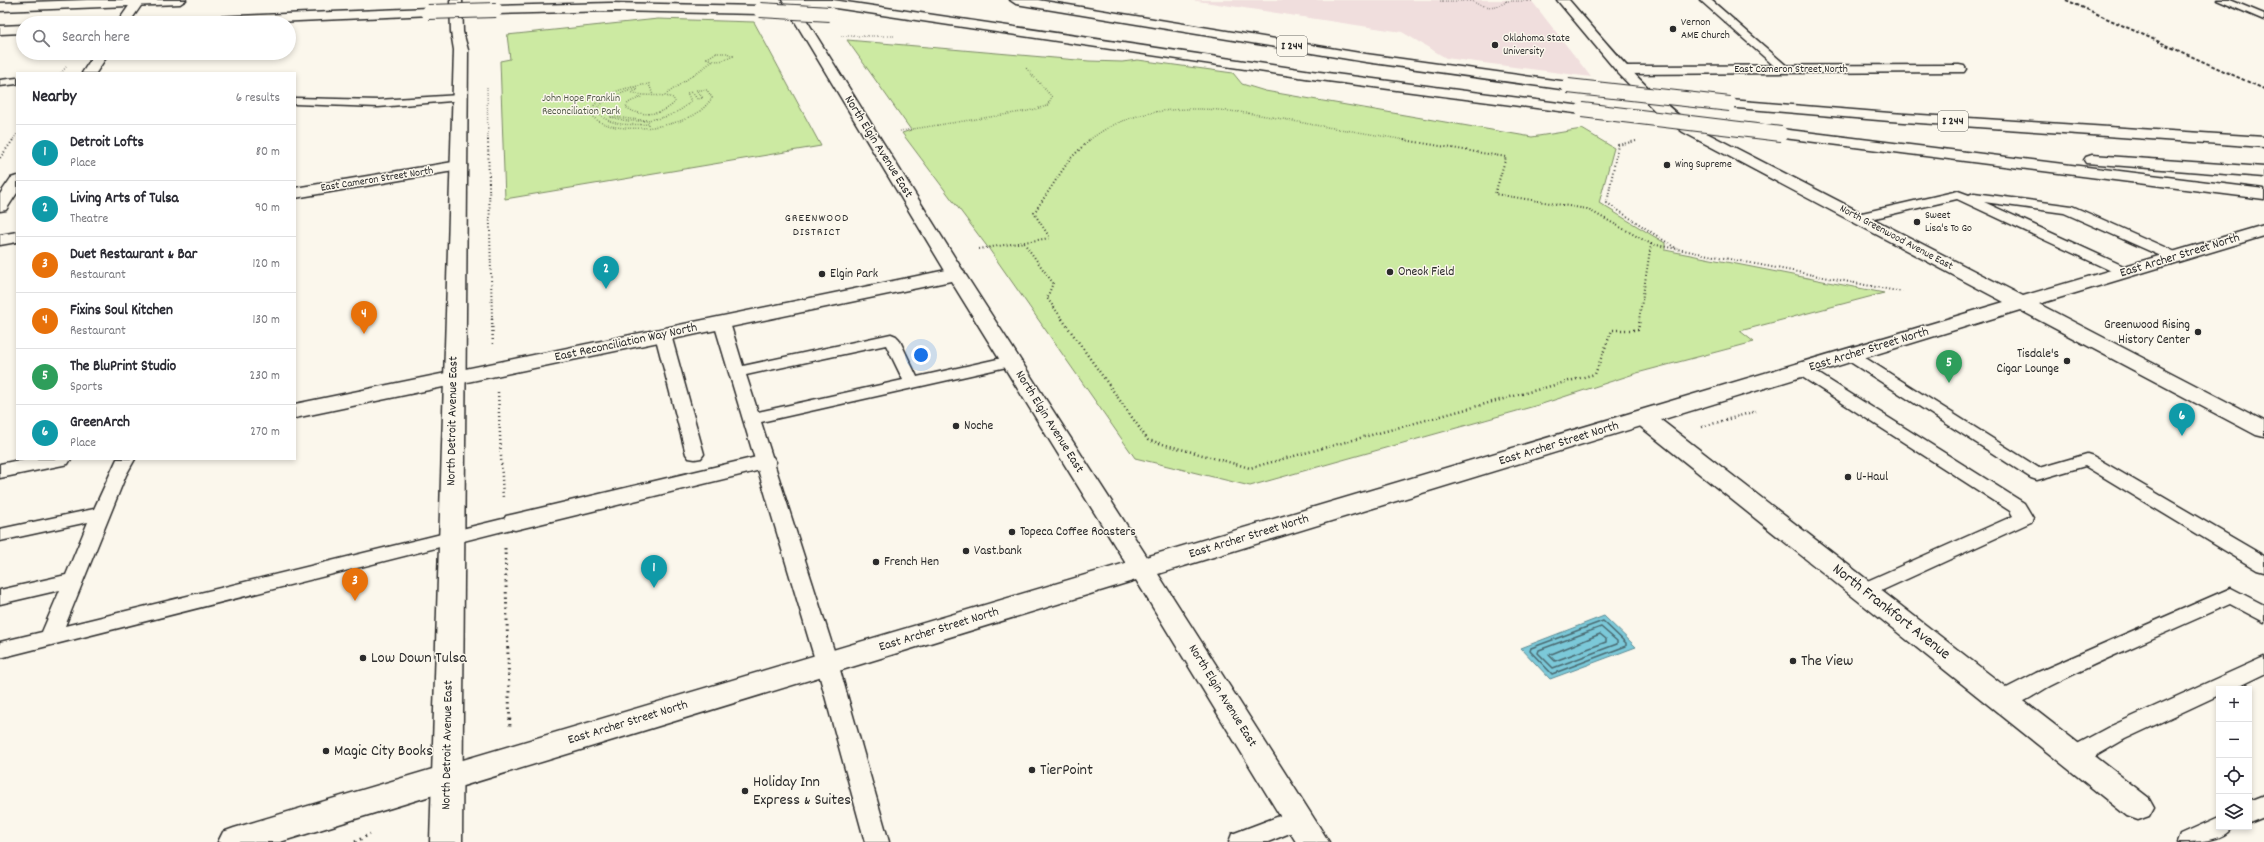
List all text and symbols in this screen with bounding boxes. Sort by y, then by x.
place label: Vernon AME Church [1681,15,1730,44]
search box [16,16,296,60]
marker: Vernon AME Church [1668,24,1678,34]
icon: search [30,27,52,49]
text: Search here [62,27,130,49]
place label: Oklahoma State University [1503,31,1570,60]
road number: I 244 [1277,36,1307,56]
marker: Oklahoma State University [1490,40,1500,50]
street label: East Cameron Street North [1734,62,1848,78]
text: Nearby [32,86,76,110]
text: 6 results [236,89,280,108]
park label: John Hope Franklin Reconciliation Park [542,91,621,120]
street label: North Elgin Avenue East [839,92,917,202]
road number: I 244 [1938,111,1968,131]
text: Detroit Lofts [70,132,144,154]
text: 1 [44,143,46,162]
text: 80 m [256,143,280,162]
text: Place [70,154,96,173]
place label: Wing Supreme [1675,157,1732,173]
marker: Wing Supreme [1662,160,1672,170]
street label: East Cameron Street North [320,163,434,197]
text: Living Arts of Tulsa [70,188,179,210]
text: 2 [42,199,48,218]
text: 90 m [255,199,280,218]
street label: North Greenwood Avenue East [1836,201,1956,275]
place label: Sweet Lisa's To Go [1925,208,1972,237]
text: Theatre [70,210,108,229]
district label: GREENWOOD DISTRICT [785,210,849,241]
marker: Sweet Lisa's To Go [1912,217,1922,227]
street label: East Archer Street North [2118,229,2242,283]
text: Duet Restaurant & Bar [70,244,197,266]
text: 3 [42,255,48,274]
text: 120 m [252,255,280,274]
pin: 2 [593,256,619,289]
place label: Oneok Field [1398,263,1454,282]
place label: Elgin Park [830,265,878,284]
text: Restaurant [70,266,126,285]
marker: Oneok Field [1385,267,1395,277]
marker: Elgin Park [817,269,827,279]
text: Fixins Soul Kitchen [70,300,173,322]
pin: 4 [351,301,377,334]
text: 4 [42,311,48,330]
text: 130 m [252,311,280,330]
place label: Greenwood Rising History Center [2104,316,2190,350]
street label: East Reconciliation Way North [553,319,699,367]
text: Restaurant [70,322,126,341]
street label: East Archer Street North [1807,323,1931,377]
marker: Greenwood Rising History Center [2193,327,2203,337]
your location [911,345,931,365]
place label: Tisdale's Cigar Lounge [1996,345,2059,379]
pin: 5 [1936,350,1962,383]
text: The BluPrint Studio [70,356,176,378]
street label: North Detroit Avenue East [442,356,464,486]
marker: Tisdale's Cigar Lounge [2062,356,2072,366]
text: 5 [42,367,48,386]
text: 230 m [250,367,280,386]
street label: North Elgin Avenue East [1010,367,1088,477]
text: Sports [70,378,103,397]
pin: 6 [2169,403,2195,436]
text: GreenArch [70,412,130,434]
place label: Noche [964,417,993,436]
street label: East Archer Street North [1497,417,1621,471]
marker: Noche [951,421,961,431]
text: 6 [42,423,48,442]
text: 270 m [250,423,280,442]
text: Place [70,434,96,453]
place label: U-Haul [1856,468,1888,487]
marker: U-Haul [1843,472,1853,482]
street label: East Archer Street North [1187,510,1311,564]
place label: Topeca Coffee Roasters [1020,523,1136,542]
marker: Topeca Coffee Roasters [1007,527,1017,537]
place label: Vast.bank [974,542,1022,561]
marker: Vast.bank [961,546,971,556]
place label: French Hen [884,553,939,572]
pin: 1 [641,555,667,588]
marker: French Hen [871,557,881,567]
street label: North Frankfort Avenue [1827,558,1955,666]
pin: 3 [342,568,368,601]
street label: East Archer Street North [877,603,1001,657]
street label: North Elgin Avenue East [1183,641,1261,751]
place label: Low Down Tulsa [371,647,467,670]
place label: The View [1801,650,1853,673]
marker: Low Down Tulsa [358,653,368,663]
marker: The View [1788,656,1798,666]
street label: North Detroit Avenue East [437,680,459,810]
map controls [2216,686,2252,830]
button: + [2216,686,2252,722]
street label: East Archer Street North [566,696,690,750]
button: − [2216,722,2252,758]
place label: Magic City Books [334,740,433,763]
marker: Magic City Books [321,746,331,756]
button: locate [2216,758,2252,794]
place label: TierPoint [1040,759,1093,782]
marker: TierPoint [1027,765,1037,775]
place label: Holiday Inn Express & Suites [753,771,851,812]
marker: Holiday Inn Express & Suites [740,786,750,796]
button: layers [2216,794,2252,830]

